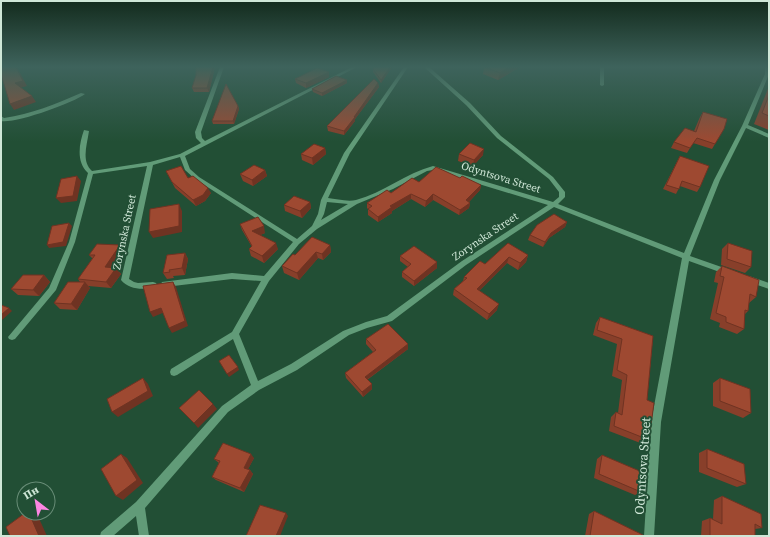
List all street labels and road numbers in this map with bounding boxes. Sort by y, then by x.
street label: Odyntsova Street [459,158,543,197]
street label: Zorynska Street [109,193,140,271]
street label: Zorynska Street [449,209,522,264]
street label: Odyntsova Street [631,416,654,515]

